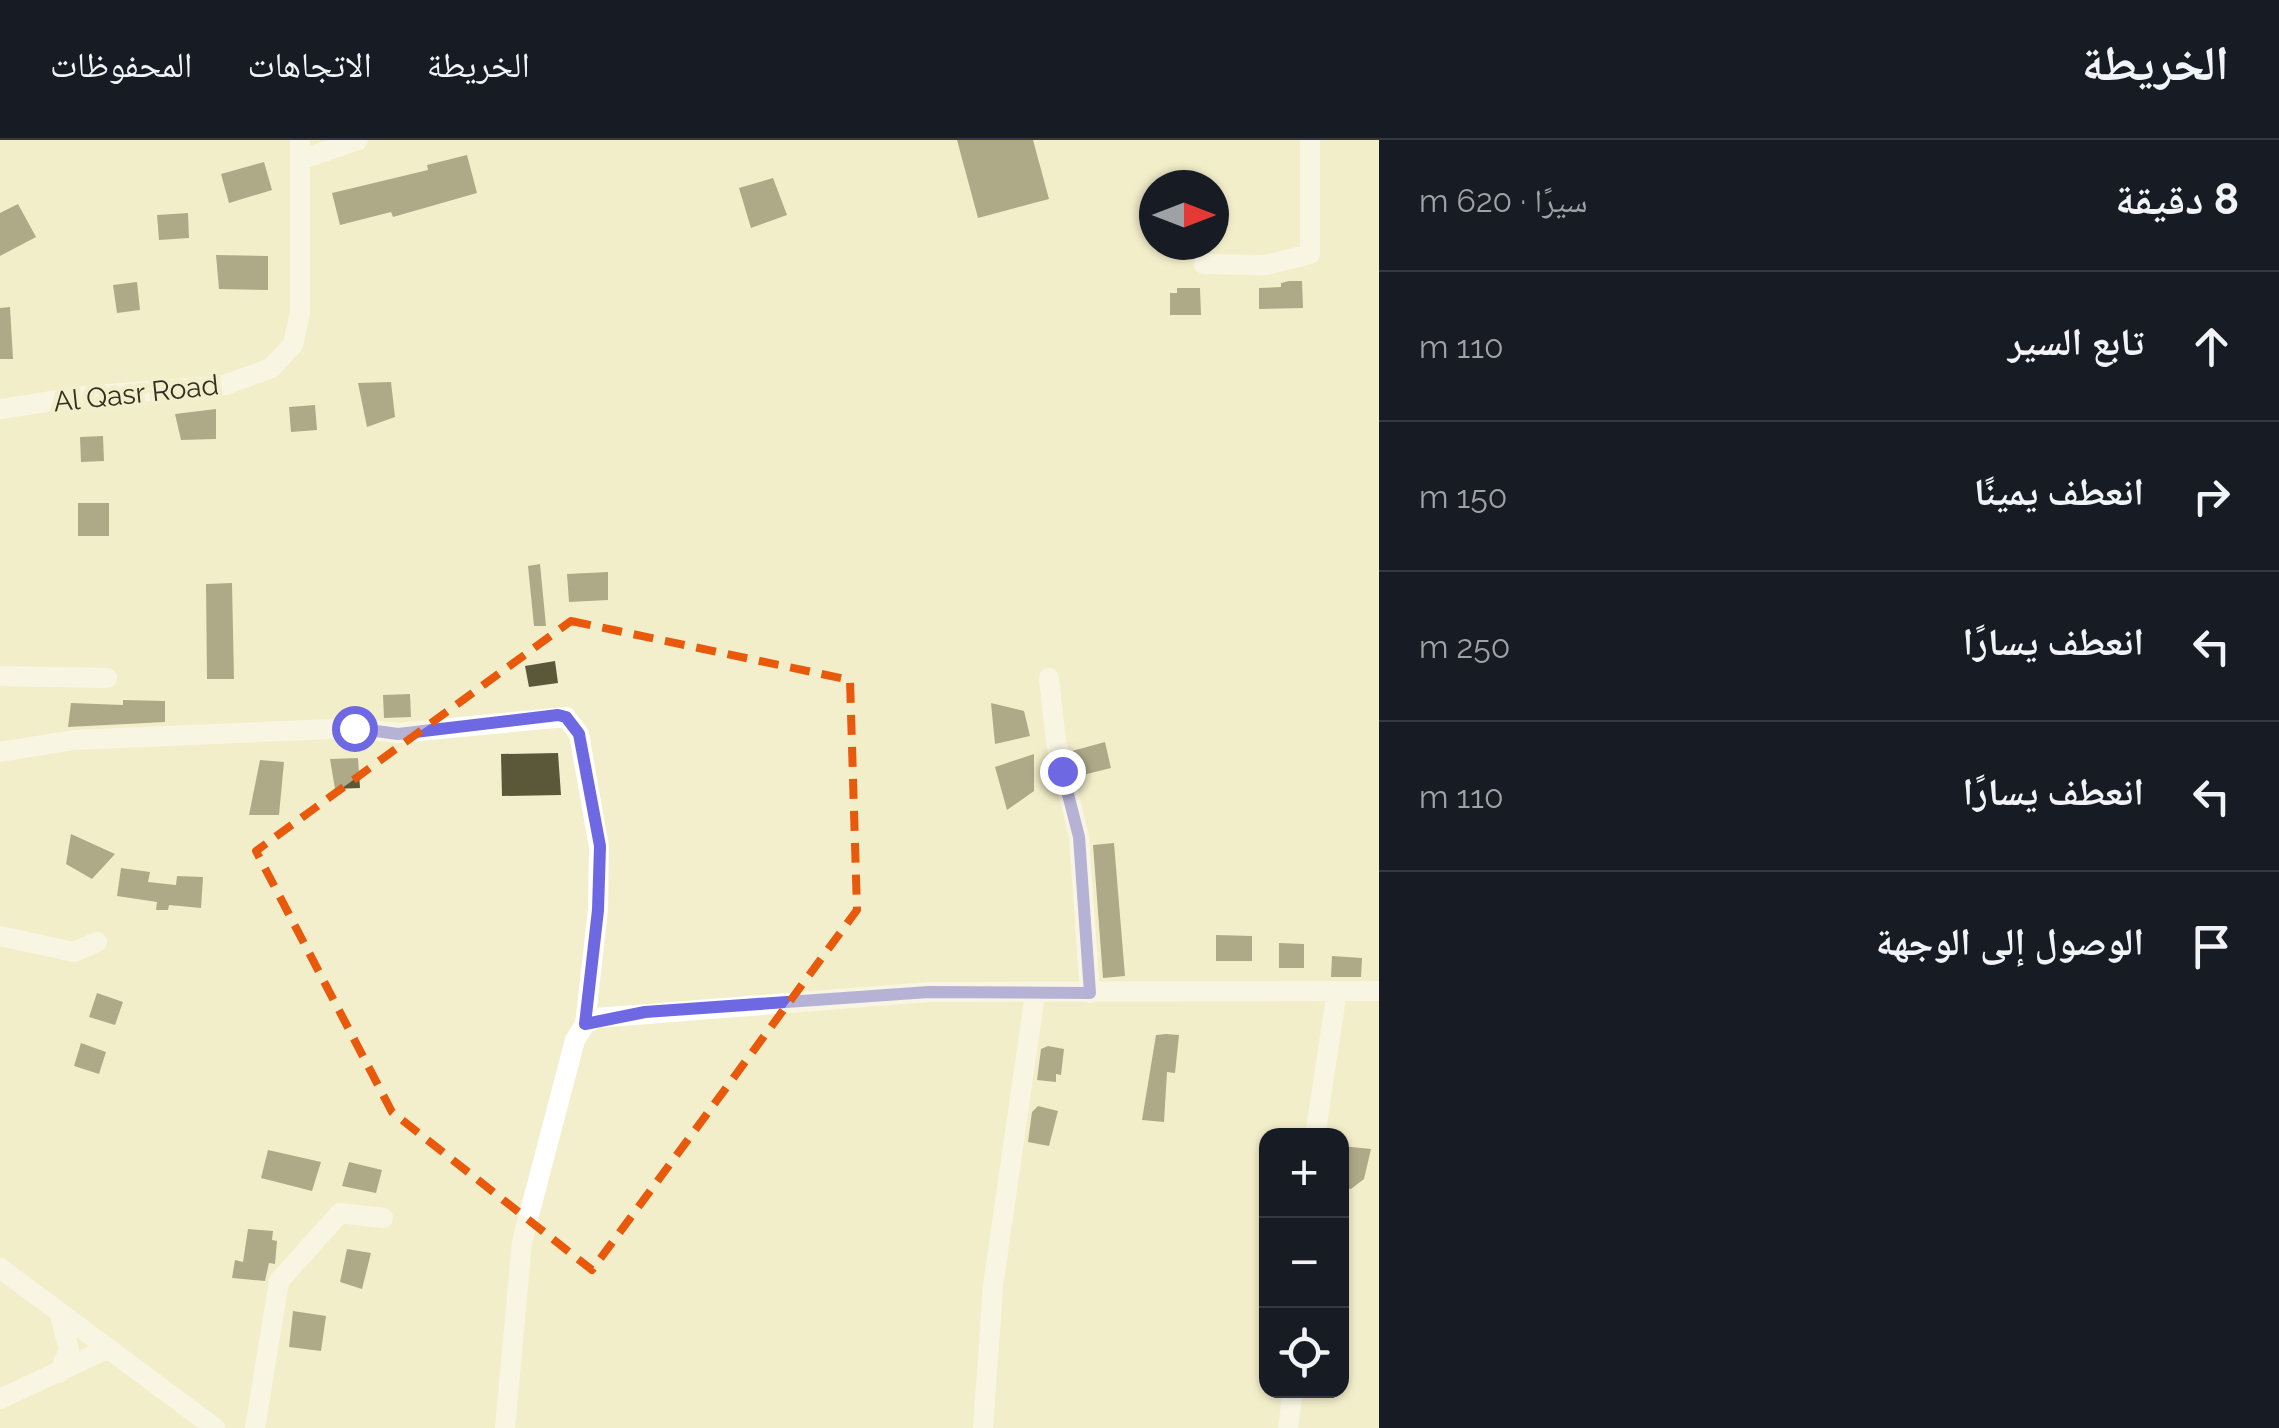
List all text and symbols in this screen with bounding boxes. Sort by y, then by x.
text: الخريطة [2082,35,2229,91]
text: المحفوظات [50,44,192,85]
text: الاتجاهات [247,44,372,85]
text: الخريطة [427,44,530,85]
north arrow [1139,170,1229,260]
text: 8 دقيقة [2115,175,2239,224]
text: سيرًا · 620 m [1419,182,1588,219]
text: تابع السير [2008,319,2144,364]
icon: ahead [2184,319,2239,374]
text: 110 m [1419,328,1504,365]
street label: Al Qasr Road [52,368,220,419]
text: انعطف يمينًا [1974,469,2144,514]
icon: right [2184,469,2239,524]
text: 150 m [1419,478,1507,515]
text: انعطف يسارًا [1963,619,2144,664]
icon: left [2184,619,2239,674]
text: 250 m [1419,628,1510,665]
route start [332,706,378,752]
route end [1040,749,1086,795]
text: انعطف يسارًا [1963,769,2144,814]
icon: left [2184,769,2239,824]
text: 110 m [1419,778,1504,815]
text: الوصول إلى الوجهة [1876,919,2144,964]
icon: arrive [2184,919,2239,974]
map controls [1259,1128,1349,1398]
button: + [1259,1128,1349,1218]
button: − [1259,1218,1349,1308]
button: locate [1259,1308,1349,1398]

